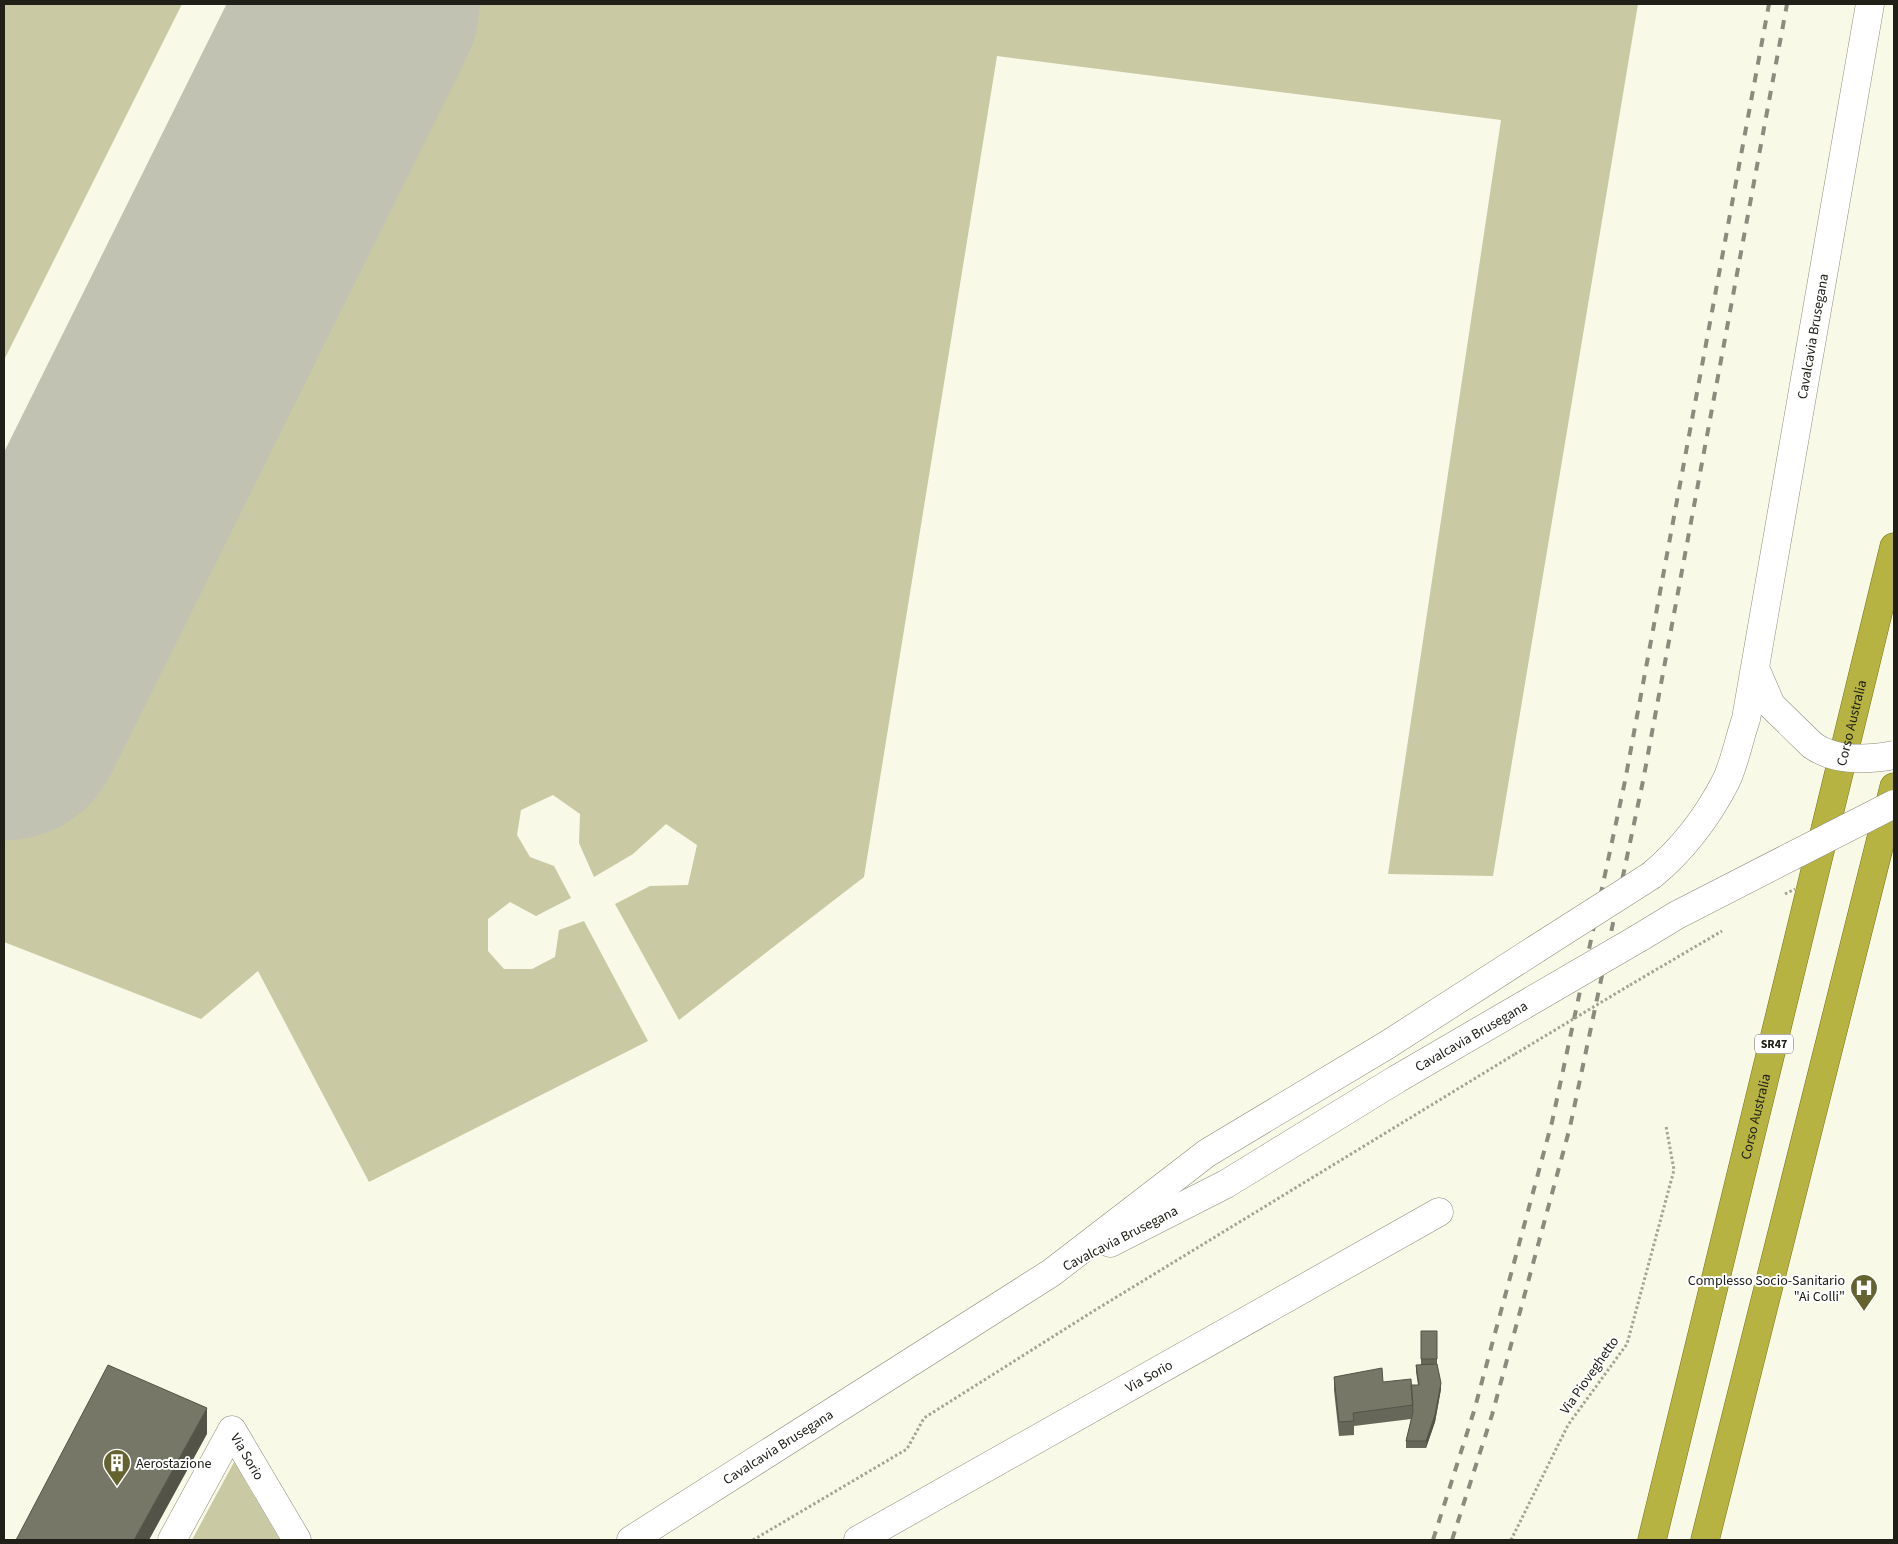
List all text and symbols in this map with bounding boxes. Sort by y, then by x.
street label: Cavalcavia Brusegana [1793,272,1834,401]
street label: Corso Australia [1832,678,1872,768]
street label: Cavalcavia Brusegana [1411,996,1532,1077]
road number: SR47 [1755,1034,1793,1054]
street label: Corso Australia [1736,1072,1776,1162]
street label: Cavalcavia Brusegana [1059,1201,1182,1277]
place label: Complesso Socio-Sanitario "Ai Colli" [1688,1271,1845,1307]
hospital icon: Complesso Socio-Sanitario "Ai Colli" [1849,1273,1879,1312]
street label: Via Pioveghetto [1556,1333,1624,1418]
street label: Via Sorio [1122,1355,1177,1398]
street label: Cavalcavia Brusegana [719,1405,837,1490]
street label: Via Sorio [225,1430,268,1484]
building icon: Aerostazione [102,1448,132,1487]
place label: Aerostazione [136,1454,212,1474]

